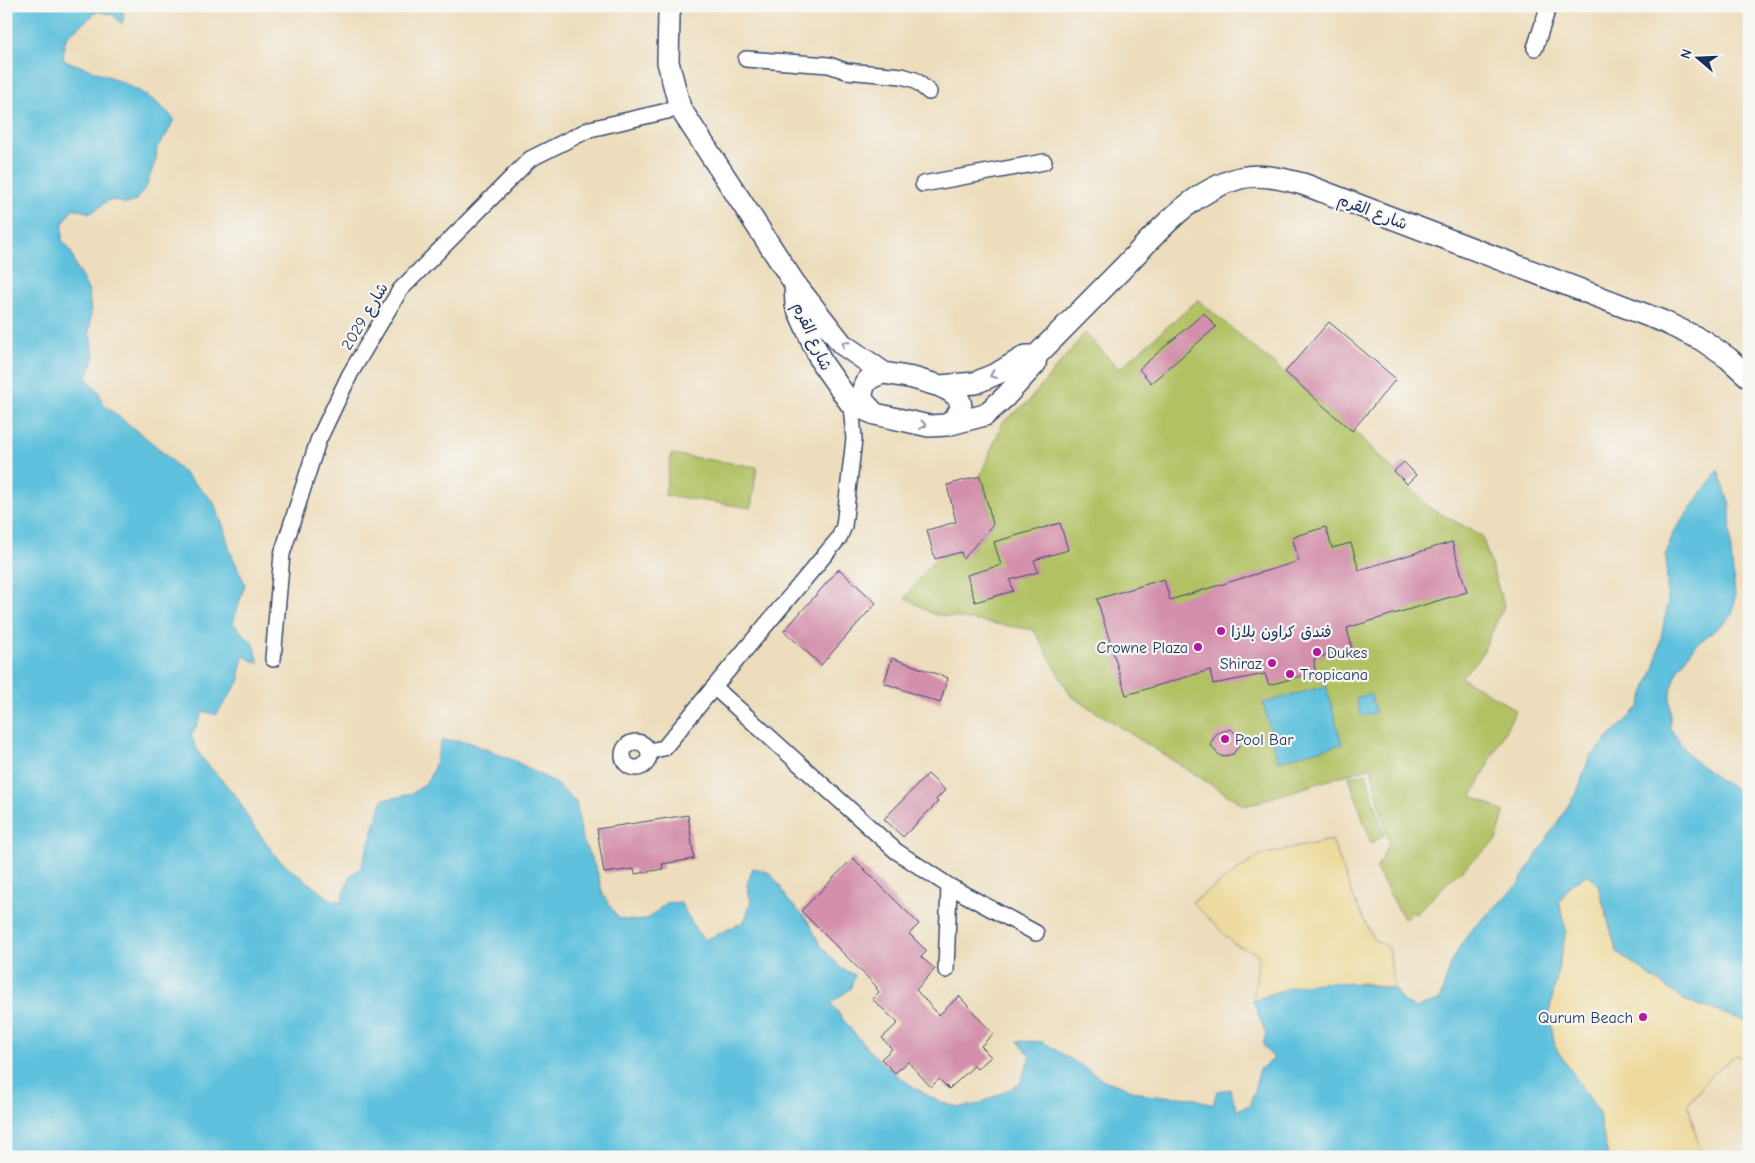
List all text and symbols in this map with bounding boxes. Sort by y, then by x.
north arrow [1672,32,1722,82]
text: N [1677,47,1696,61]
street label: شارع القرم [1334,190,1410,236]
street label: 2029 شارع [338,280,394,354]
street label: شارع القرم [786,299,835,375]
one-way arrow [841,341,850,350]
one-way arrow [989,369,998,380]
one-way arrow [918,419,927,429]
place label: فندق كراون بلازا [1231,623,1332,641]
marker: فندق كراون بلازا [1215,625,1227,637]
place label: Crowne Plaza [1096,639,1188,657]
marker: Crowne Plaza [1192,641,1204,653]
place label: Dukes [1327,644,1368,662]
marker: Dukes [1311,646,1323,658]
place label: Shiraz [1220,655,1262,673]
marker: Shiraz [1266,657,1278,669]
place label: Tropicana [1300,666,1368,684]
marker: Tropicana [1284,668,1296,680]
place label: Pool Bar [1235,731,1294,749]
marker: Pool Bar [1219,733,1231,745]
place label: Qurum Beach [1538,1009,1633,1027]
marker: Qurum Beach [1637,1011,1649,1023]

